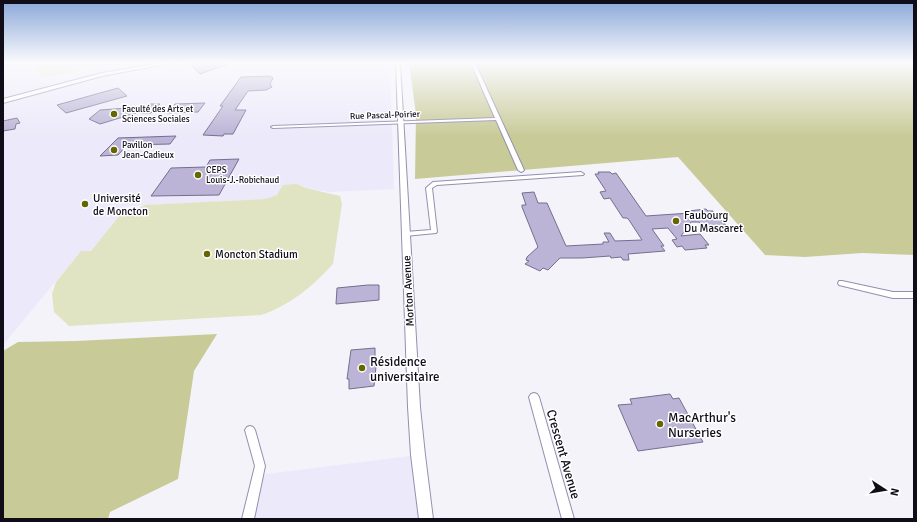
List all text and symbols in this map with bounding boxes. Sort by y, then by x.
place label: Faculté des Arts et Sciences Sociales [122,104,193,125]
marker: Faculté des Arts et Sciences Sociales [109,109,119,119]
street label: Rue Pascal-Poirier [350,109,421,122]
place label: Pavillon Jean-Cadieux [122,140,175,161]
marker: Pavillon Jean-Cadieux [109,145,119,155]
place label: CEPS Louis-J.-Robichaud [206,165,279,186]
marker: CEPS Louis-J.-Robichaud [193,170,203,180]
place label: Université de Moncton [93,192,148,218]
marker: Université de Moncton [80,199,90,209]
place label: Faubourg Du Mascaret [684,209,743,235]
marker: Faubourg Du Mascaret [671,216,681,226]
place label: Moncton Stadium [215,248,298,261]
marker: Moncton Stadium [202,249,212,259]
street label: Morton Avenue [400,255,417,327]
place label: Résidence universitaire [370,354,440,385]
marker: Résidence universitaire [357,363,367,373]
street label: Crescent Avenue [543,408,583,501]
place label: MacArthur's Nurseries [668,410,736,441]
marker: MacArthur's Nurseries [655,419,665,429]
north arrow [865,470,905,510]
text: N [887,487,901,497]

